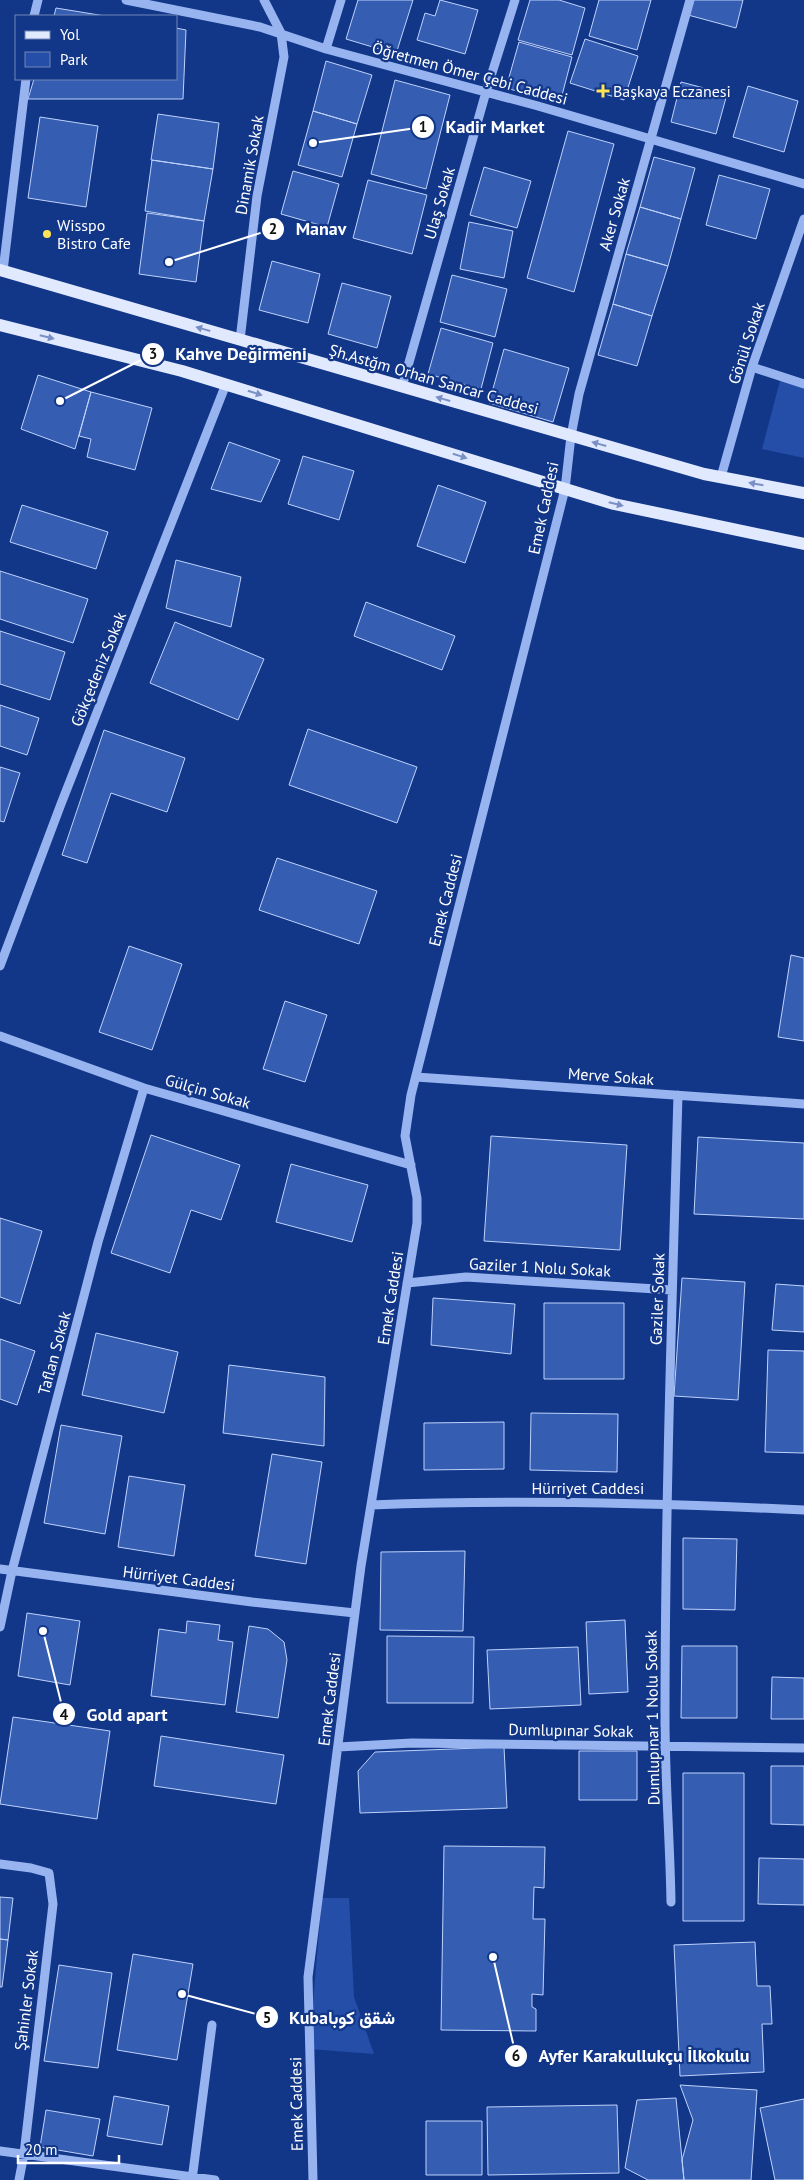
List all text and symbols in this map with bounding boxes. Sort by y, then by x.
legend [15,15,178,80]
text: Yol [60,25,80,44]
street label: Öğretmen Ömer Çebi Caddesi [370,37,570,109]
text: Park [60,50,88,69]
place label: Başkaya Eczanesi [613,81,731,101]
marker: Başkaya Eczanesi [597,85,609,97]
callout: Kadir Market [410,110,554,143]
street label: Dinamik Sokak [230,113,268,216]
text: Kadir Market [446,115,545,138]
text: 1 [419,117,427,136]
street label: Ulaş Sokak [419,164,459,242]
street label: Aker Sokak [594,175,634,253]
callout: Manav [260,213,356,246]
place label: Wisspo Bistro Cafe [57,215,131,253]
text: Manav [296,217,347,240]
text: 2 [269,219,277,238]
marker: Wisspo Bistro Cafe [41,228,53,240]
street label: Gönül Sokak [723,299,769,387]
one-way arrow [195,325,210,333]
one-way arrow [40,333,55,341]
callout: Kahve Değirmeni [140,338,317,371]
street label: Şh.Astğm Orhan Sancar Caddesi [327,339,541,419]
text: Kahve Değirmeni [175,342,307,365]
text: 3 [149,344,157,363]
one-way arrow [247,390,262,397]
one-way arrow [435,394,450,402]
one-way arrow [591,440,606,448]
one-way arrow [453,453,468,461]
street label: Emek Caddesi [523,460,563,556]
one-way arrow [748,479,764,487]
one-way arrow [608,500,623,508]
street label: Gökçedeniz Sokak [66,608,130,729]
street label: Emek Caddesi [424,852,466,948]
street label: Merve Sokak [567,1063,655,1089]
street label: Gülçin Sokak [163,1069,253,1113]
street label: Emek Caddesi [373,1250,407,1346]
street label: Gaziler Sokak [645,1252,669,1345]
street label: Gaziler 1 Nolu Sokak [469,1253,612,1281]
street label: Taflan Sokak [33,1309,75,1397]
street label: Hürriyet Caddesi [532,1478,644,1498]
street label: Hürriyet Caddesi [122,1561,236,1595]
street label: Dumlupınar 1 Nolu Sokak [640,1630,664,1806]
street label: Emek Caddesi [313,1651,345,1747]
callout: Gold apart [52,1698,178,1731]
text: Gold apart [87,1703,168,1726]
text: 4 [60,1705,69,1724]
street label: Dumlupınar Sokak [508,1719,634,1741]
street label: Şahinler Sokak [10,1948,42,2051]
callout: Kubaشقق كوبا [254,2001,405,2034]
text: Kubaشقق كوبا [289,2006,395,2029]
text: 5 [263,2008,271,2027]
callout: Ayfer Karakullukçu İlkokulu [503,2039,759,2072]
text: Ayfer Karakullukçu İlkokulu [539,2044,749,2067]
text: 6 [512,2046,520,2065]
street label: Emek Caddesi [285,2057,307,2151]
scale bar [18,2132,119,2164]
text: 20 m [25,2140,58,2159]

